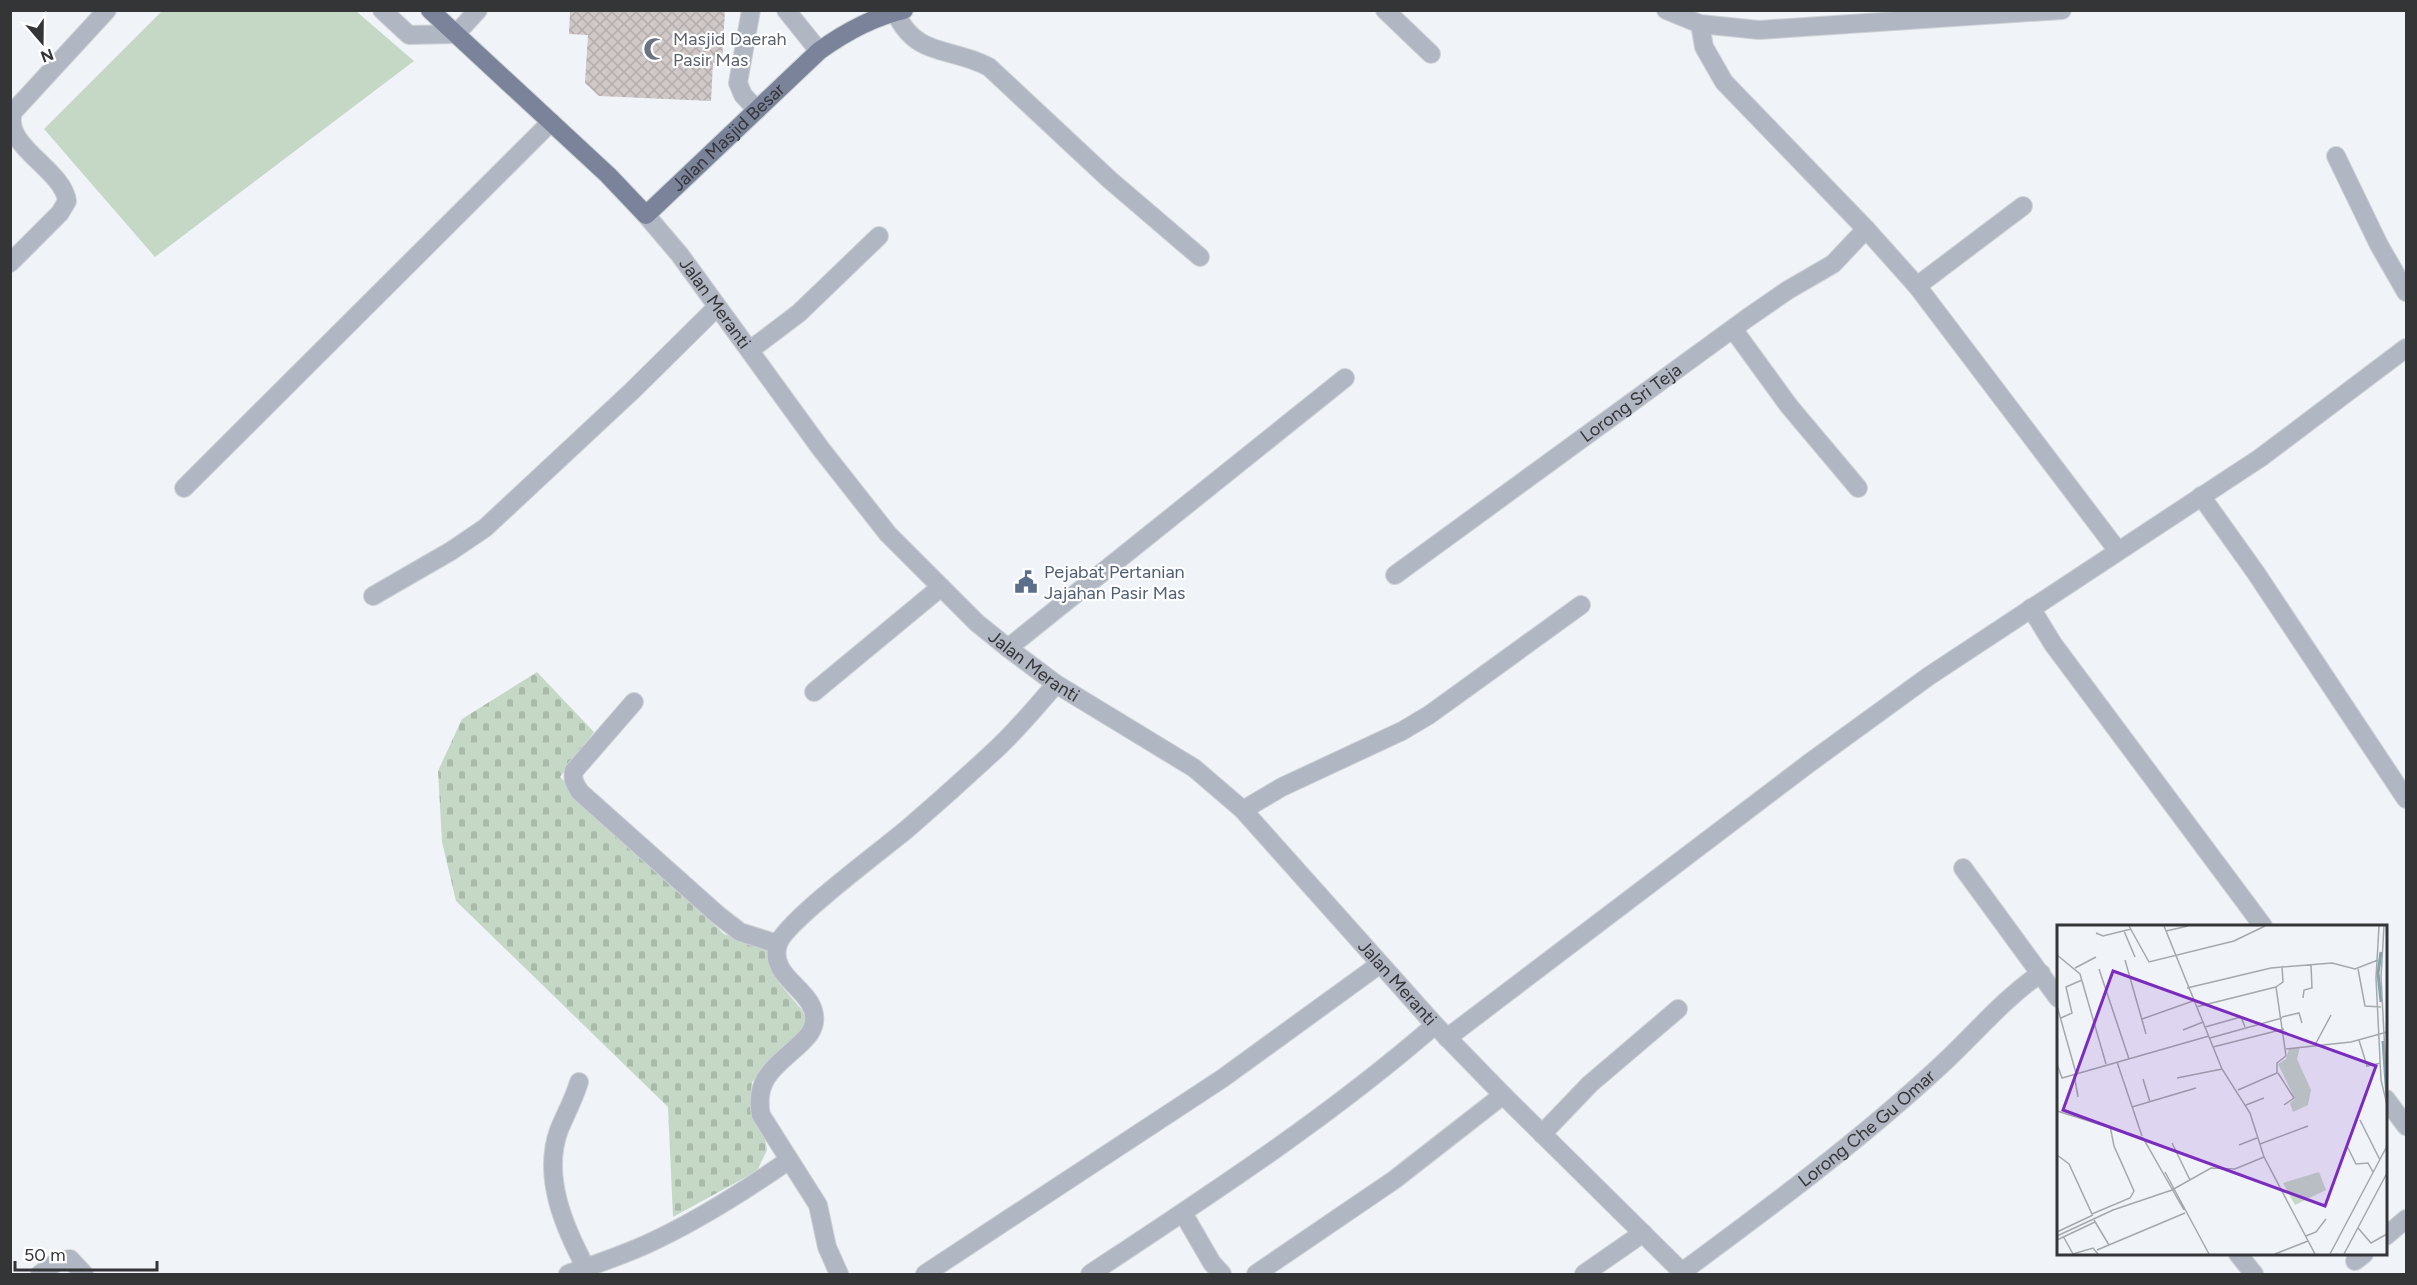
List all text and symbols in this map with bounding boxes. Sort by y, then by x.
north arrow [12,12,72,72]
place label: Masjid Daerah Pasir Mas [673,28,787,71]
mosque icon: Masjid Daerah Pasir Mas [642,36,668,62]
text: N [38,45,56,67]
street label: Jalan Masjid Besar [667,78,789,196]
street label: Jalan Meranti [674,253,755,353]
street label: Lorong Sri Teja [1576,359,1686,447]
place label: Pejabat Pertanian Jajahan Pasir Mas [1044,561,1186,604]
public building icon: Pejabat Pertanian Jajahan Pasir Mas [1013,569,1039,595]
street label: Jalan Meranti [984,626,1084,707]
inset map [2057,925,2387,1255]
street label: Jalan Meranti [1353,935,1441,1030]
street label: Lorong Che Gu Omar [1794,1065,1940,1192]
scale bar [15,1234,158,1272]
text: 50 m [24,1244,66,1266]

